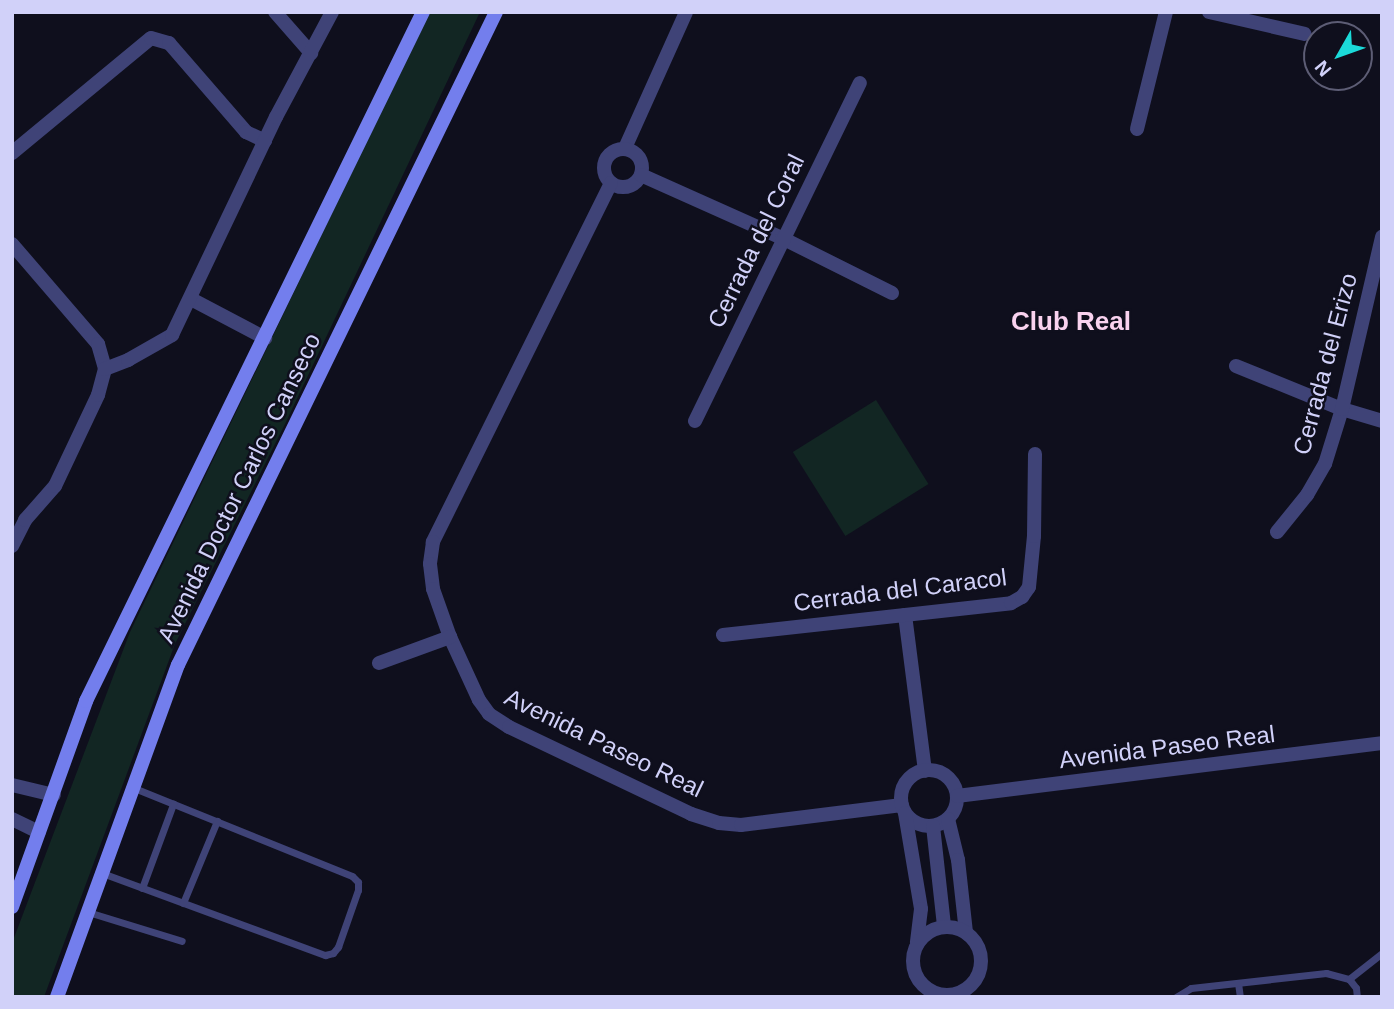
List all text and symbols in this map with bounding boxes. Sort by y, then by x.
north arrow [1303,21,1373,91]
text: N [1311,57,1336,81]
street label: Cerrada del Coral [702,150,810,332]
street label: Cerrada del Erizo [1287,270,1363,458]
district label: Club Real [1011,306,1131,338]
street label: Avenida Doctor Carlos Canseco [151,328,327,648]
street label: Cerrada del Caracol [792,563,1008,617]
street label: Avenida Paseo Real [500,682,708,804]
street label: Avenida Paseo Real [1058,719,1276,775]

